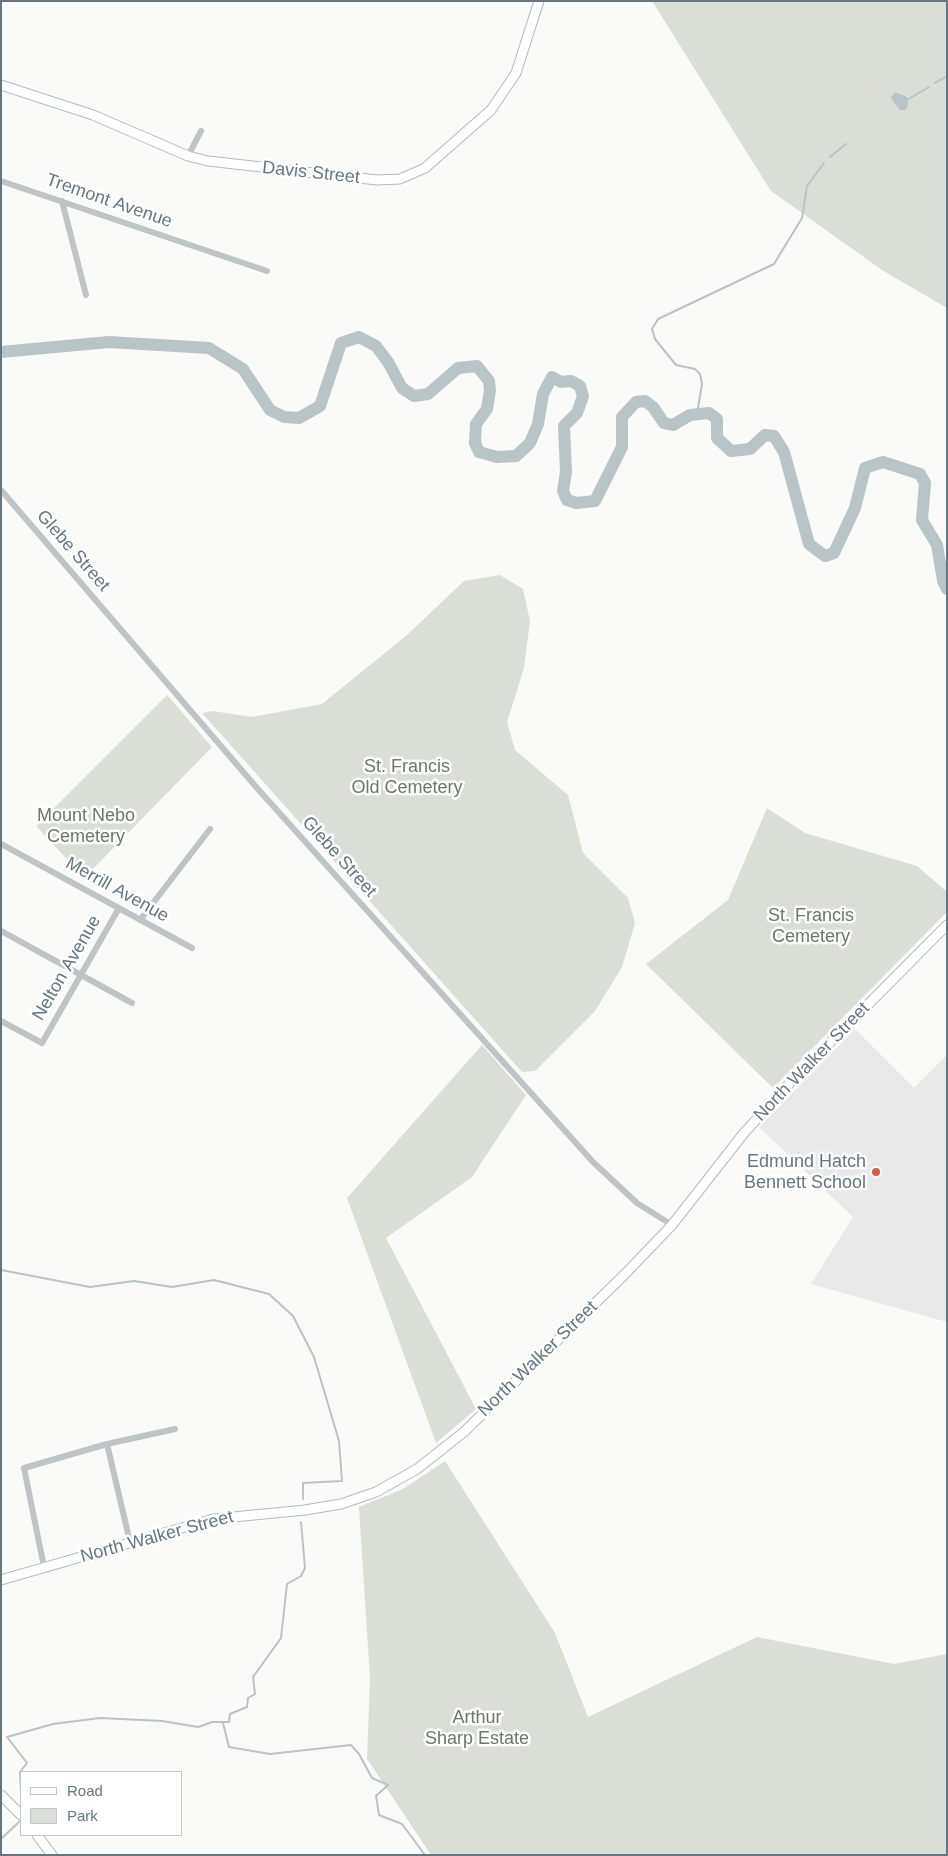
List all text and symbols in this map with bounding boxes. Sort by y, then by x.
street label: Davis Street [261,157,361,189]
street label: Tremont Avenue [43,169,175,233]
street label: Glebe Street [32,506,114,596]
park label: St. Francis Old Cemetery [351,756,463,799]
park label: Mount Nebo Cemetery [37,805,135,848]
street label: Glebe Street [297,812,381,902]
street label: Merrill Avenue [62,853,172,927]
park label: St. Francis Cemetery [768,905,854,948]
street label: Nelton Avenue [28,912,106,1024]
street label: North Walker Street [750,998,874,1126]
place label: Edmund Hatch Bennett School [744,1151,866,1194]
marker: Edmund Hatch Bennett School [870,1166,882,1178]
street label: North Walker Street [474,1297,602,1421]
street label: North Walker Street [78,1506,236,1568]
park label: Arthur Sharp Estate [425,1707,529,1750]
legend [20,1771,182,1836]
text: Road [67,1782,103,1799]
text: Park [67,1807,98,1824]

